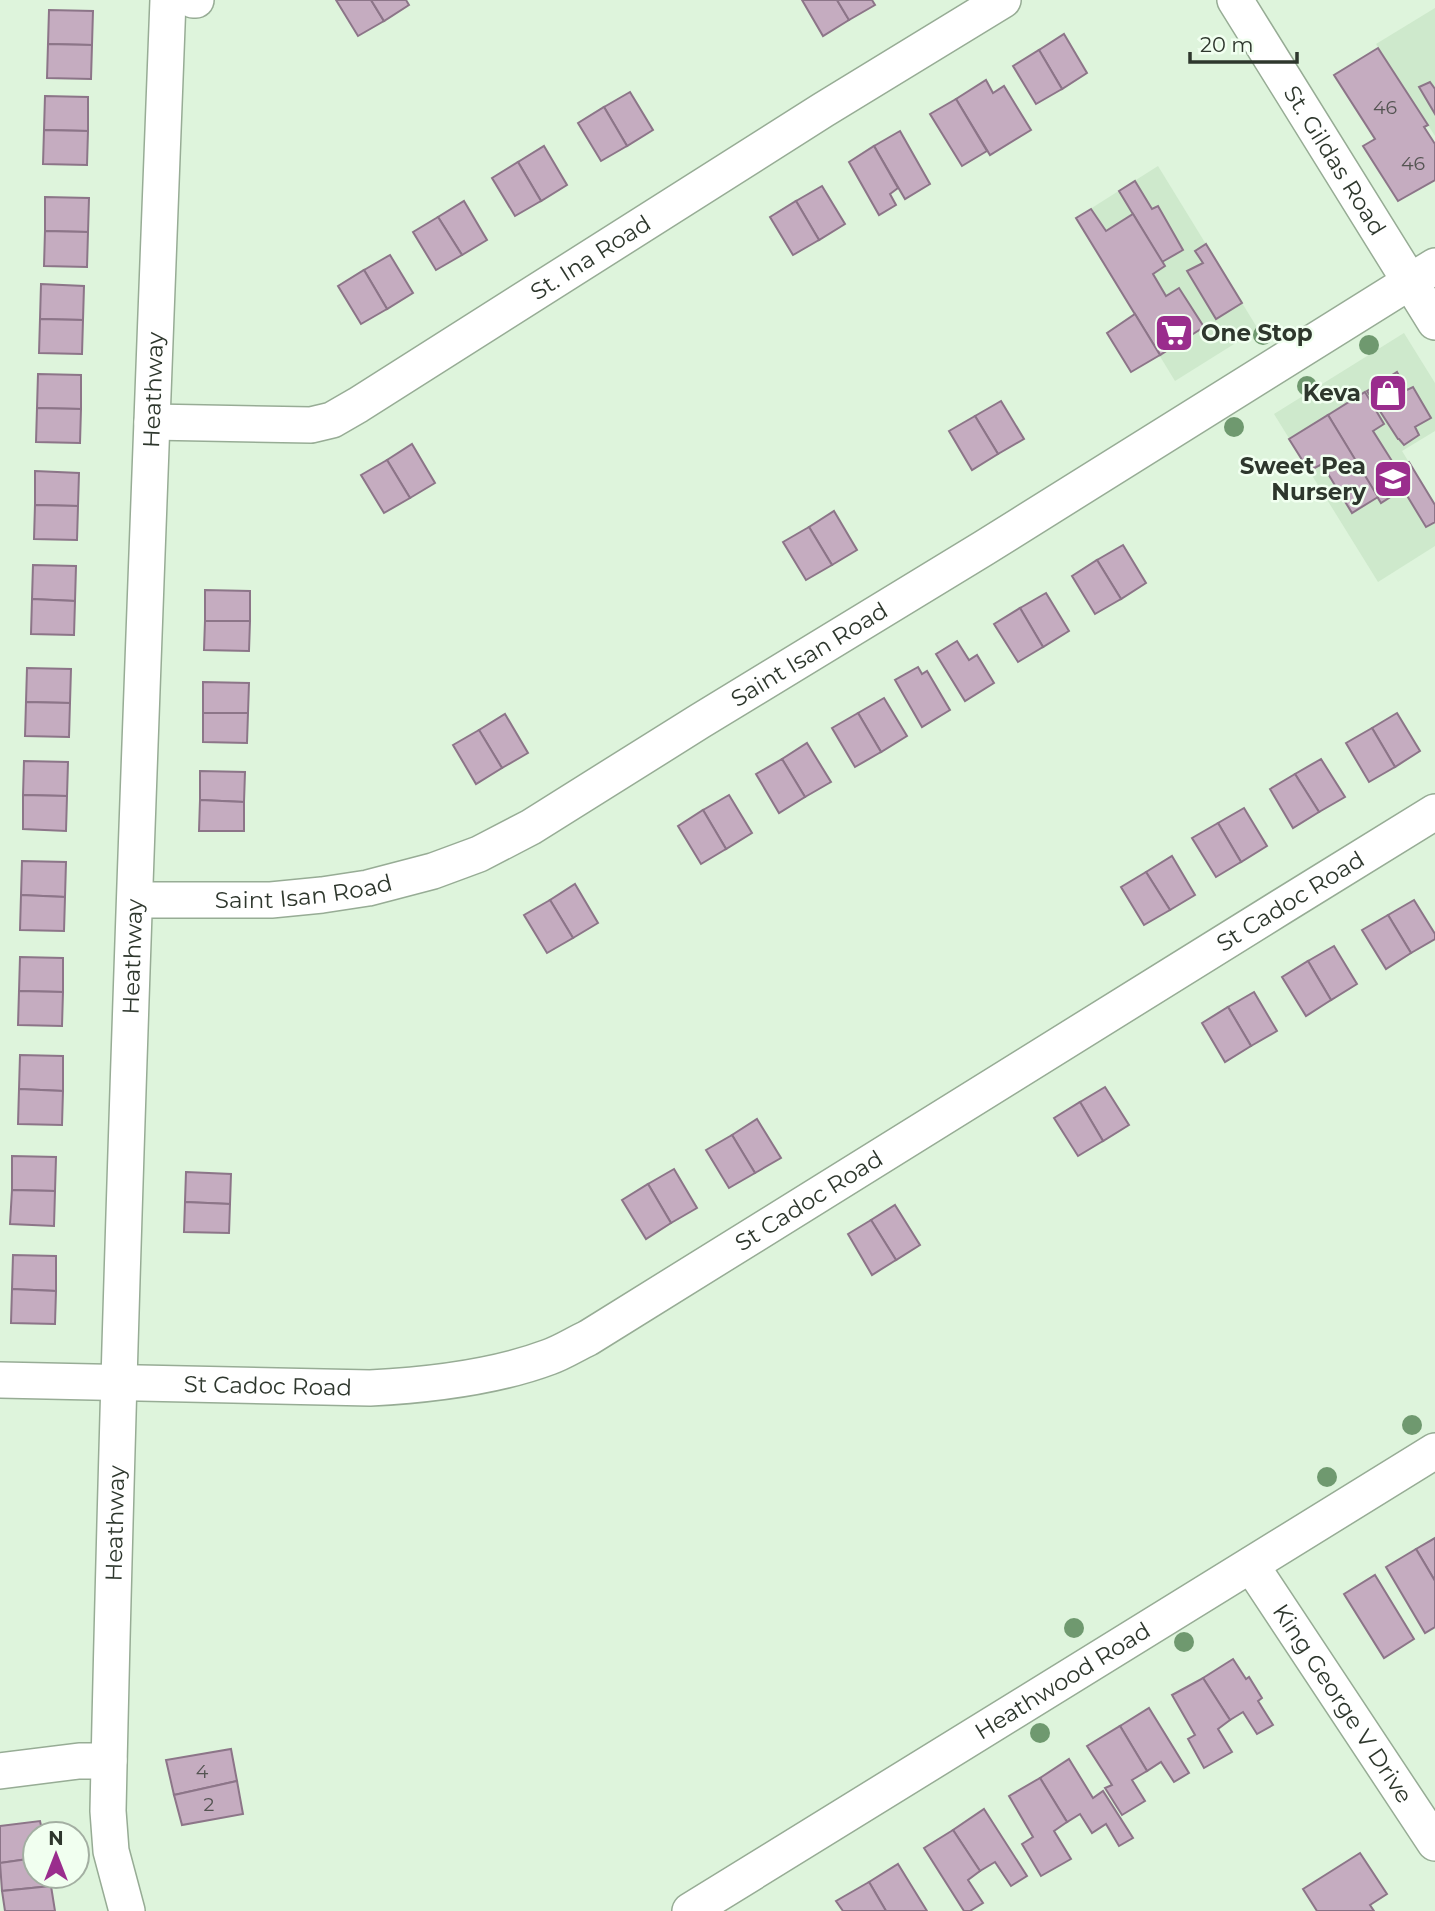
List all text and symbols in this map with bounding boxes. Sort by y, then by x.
scale bar [1190,21,1297,65]
text: 20 m [1200,32,1254,57]
street label: St. Gildas Road [1278,80,1392,241]
house number: 46 [1373,96,1397,119]
house number: 46 [1401,152,1425,175]
street label: St. Ina Road [525,209,656,306]
supermarket icon: One Stop [1153,312,1195,354]
place label: One Stop [1201,319,1313,347]
street label: Heathway [137,331,169,448]
shop icon: Keva [1367,372,1409,414]
place label: Keva [1303,379,1361,407]
place label: Sweet Pea Nursery [1240,452,1366,506]
school or university icon: Sweet Pea Nursery [1372,458,1414,500]
street label: Saint Isan Road [726,596,893,713]
street label: St Cadoc Road [1211,845,1369,958]
street label: Saint Isan Road [215,868,395,914]
street label: Heathway [117,898,148,1015]
street label: St Cadoc Road [730,1144,888,1257]
street label: St Cadoc Road [183,1370,352,1402]
street label: Heathway [99,1464,131,1582]
street label: King George V Drive [1267,1599,1419,1808]
street label: Heathwood Road [970,1616,1156,1746]
house number: 4 [196,1760,209,1783]
house number: 2 [204,1793,215,1816]
north arrow [21,1820,91,1890]
text: N [48,1827,64,1850]

